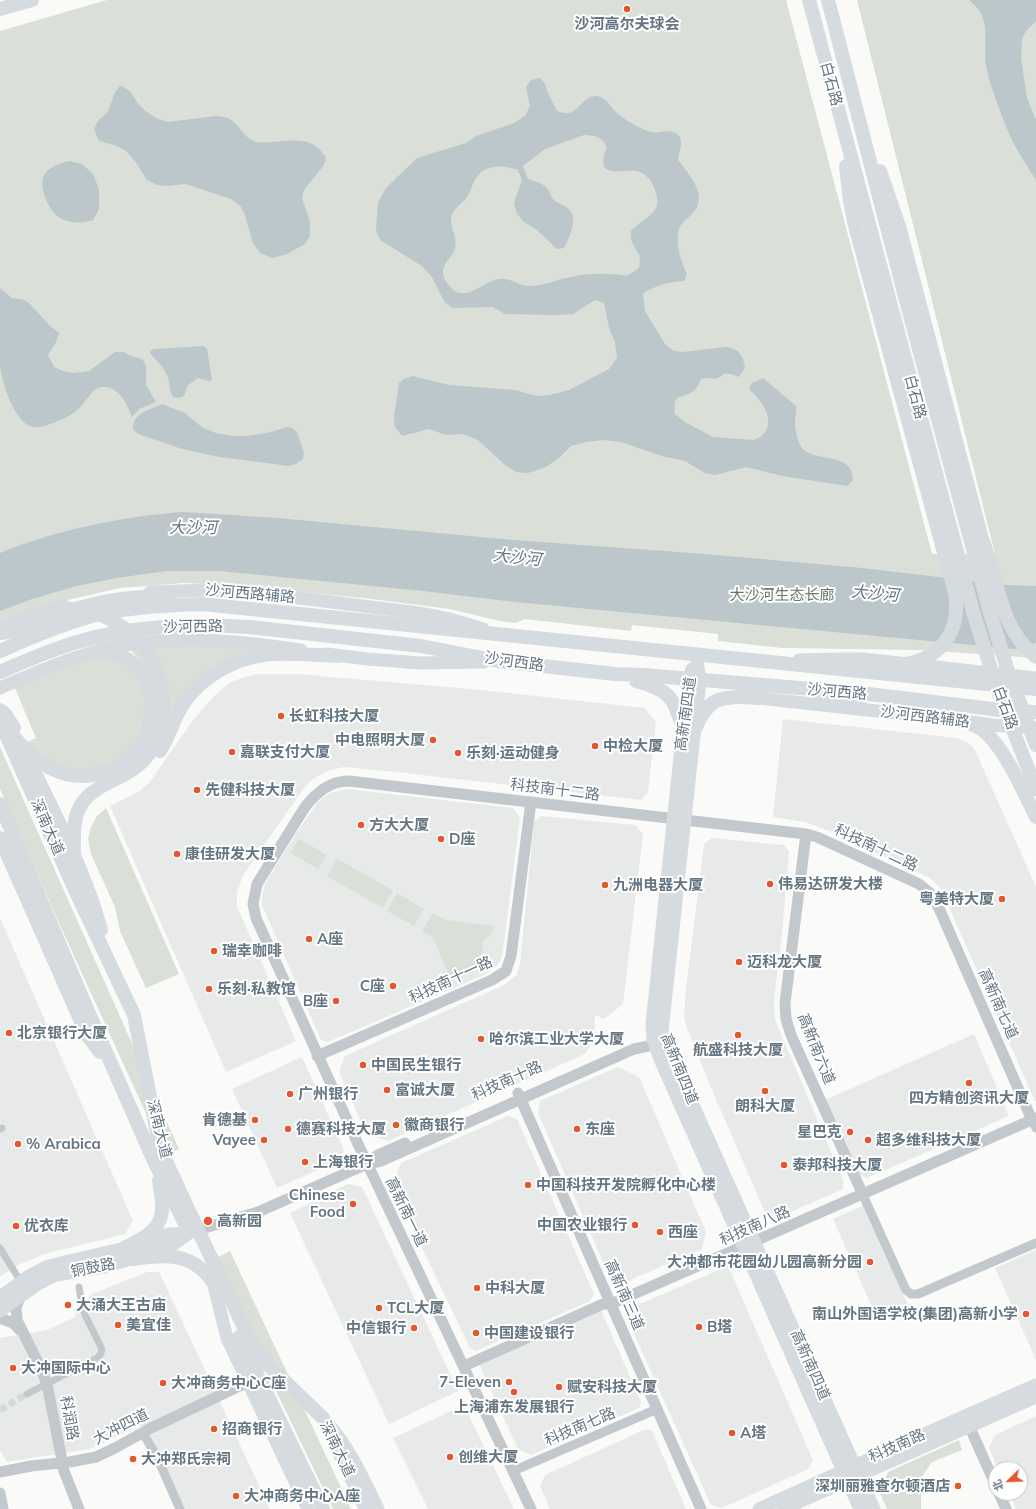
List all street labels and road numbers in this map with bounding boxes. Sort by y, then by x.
street label: 白石路 [816,60,846,108]
street label: 白石路 [900,373,930,421]
street label: 沙河西路辅路 [204,581,296,607]
street label: 沙河西路 [163,617,223,637]
street label: 沙河西路 [483,649,545,675]
street label: 高新南四道 [672,676,700,752]
street label: 沙河西路 [806,680,868,704]
street label: 白石路 [989,684,1021,732]
street label: 沙河西路辅路 [879,703,971,731]
street label: 科技南十二路 [509,776,601,804]
street label: 深南大道 [27,796,67,858]
street label: 科技南十二路 [831,821,921,875]
street label: 科技南十一路 [406,953,496,1007]
street label: 高新南七道 [975,966,1021,1042]
street label: 高新南六道 [794,1011,838,1087]
street label: 高新南四道 [657,1031,701,1107]
street label: 科技南十路 [469,1058,545,1104]
street label: 深南大道 [143,1098,175,1160]
street label: 高新南一道 [381,1174,431,1250]
street label: 科技南八路 [717,1203,793,1249]
street label: 铜鼓路 [69,1255,117,1281]
street label: 高新南三道 [601,1257,647,1333]
street label: 高新南四道 [787,1327,833,1403]
street label: 科润路 [56,1394,82,1442]
street label: 科技南七路 [542,1404,618,1450]
street label: 大冲四道 [90,1405,152,1449]
street label: 深南大道 [316,1418,358,1480]
street label: 科技南路 [866,1426,928,1466]

